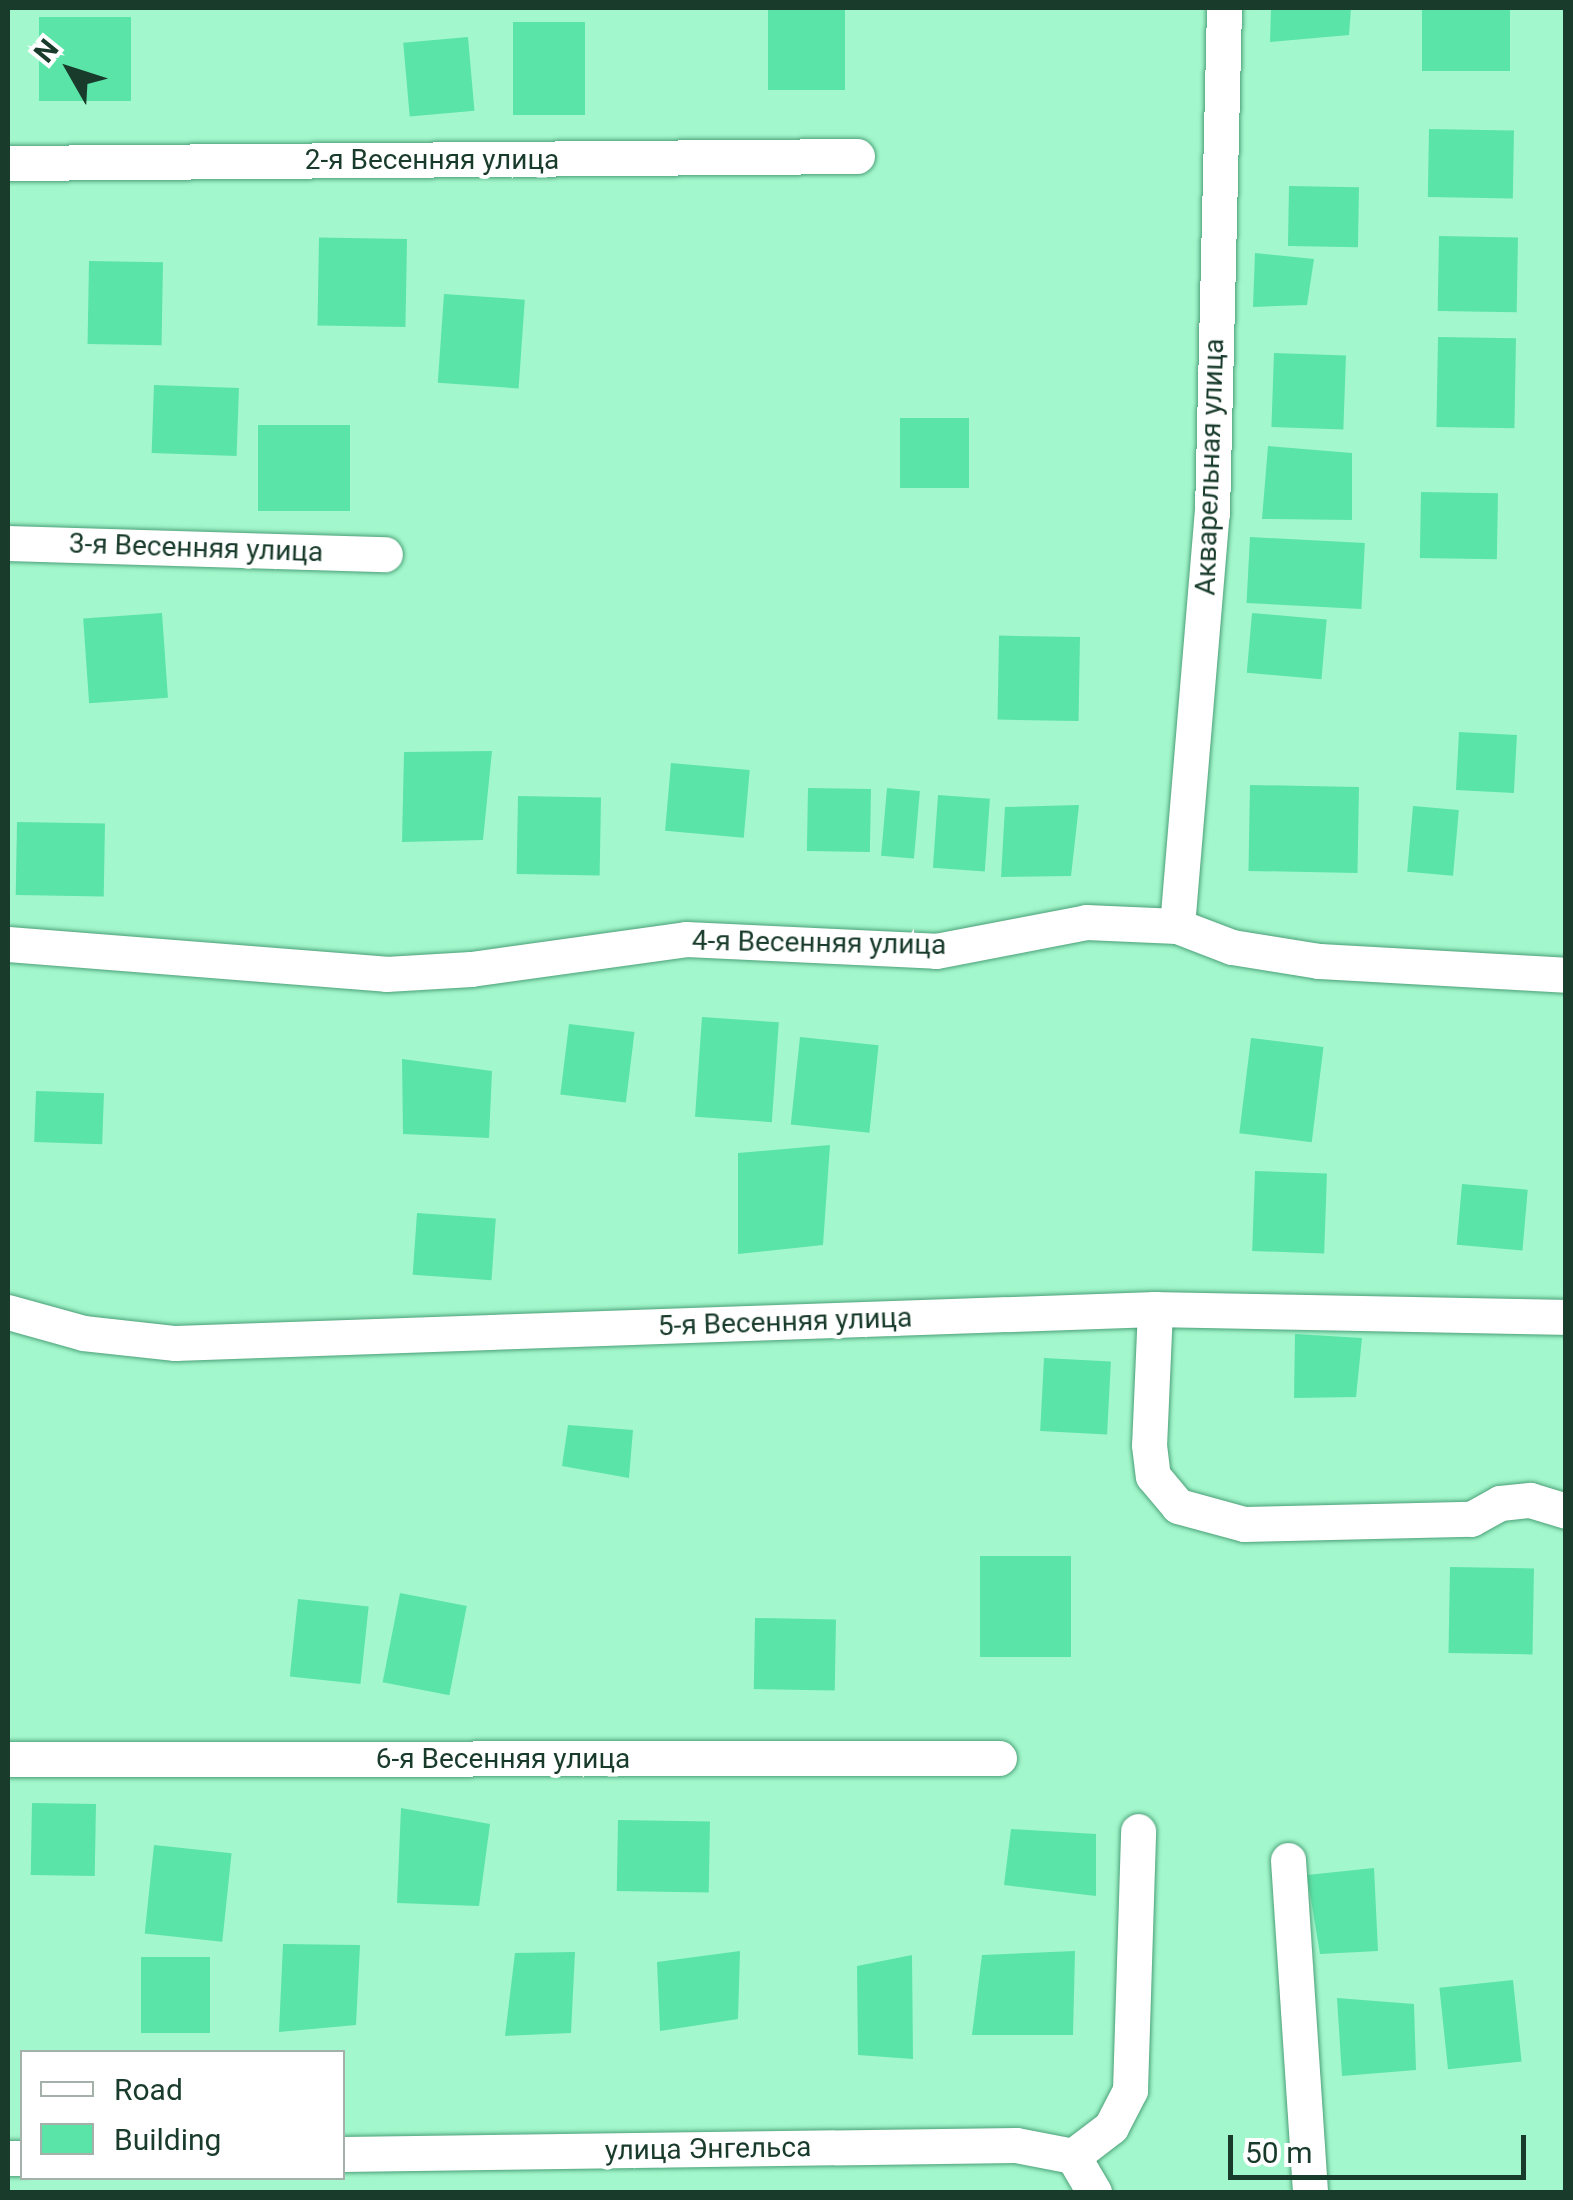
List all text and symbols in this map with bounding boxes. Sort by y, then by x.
north arrow [20,20,120,120]
text: N [27,33,65,69]
street label: 2-я Весенняя улица [305,143,559,177]
street label: Акварельная улица [1189,338,1231,596]
street label: 3-я Весенняя улица [68,527,324,569]
street label: 4-я Весенняя улица [692,924,946,962]
street label: 5-я Весенняя улица [657,1301,913,1343]
street label: 6-я Весенняя улица [376,1742,630,1776]
legend [20,2050,345,2180]
text: Road [114,2072,183,2107]
scale bar [1233,2115,1530,2177]
text: Building [114,2122,221,2157]
street label: улица Энгельса [604,2130,812,2168]
text: 50 m [1245,2135,1312,2170]

